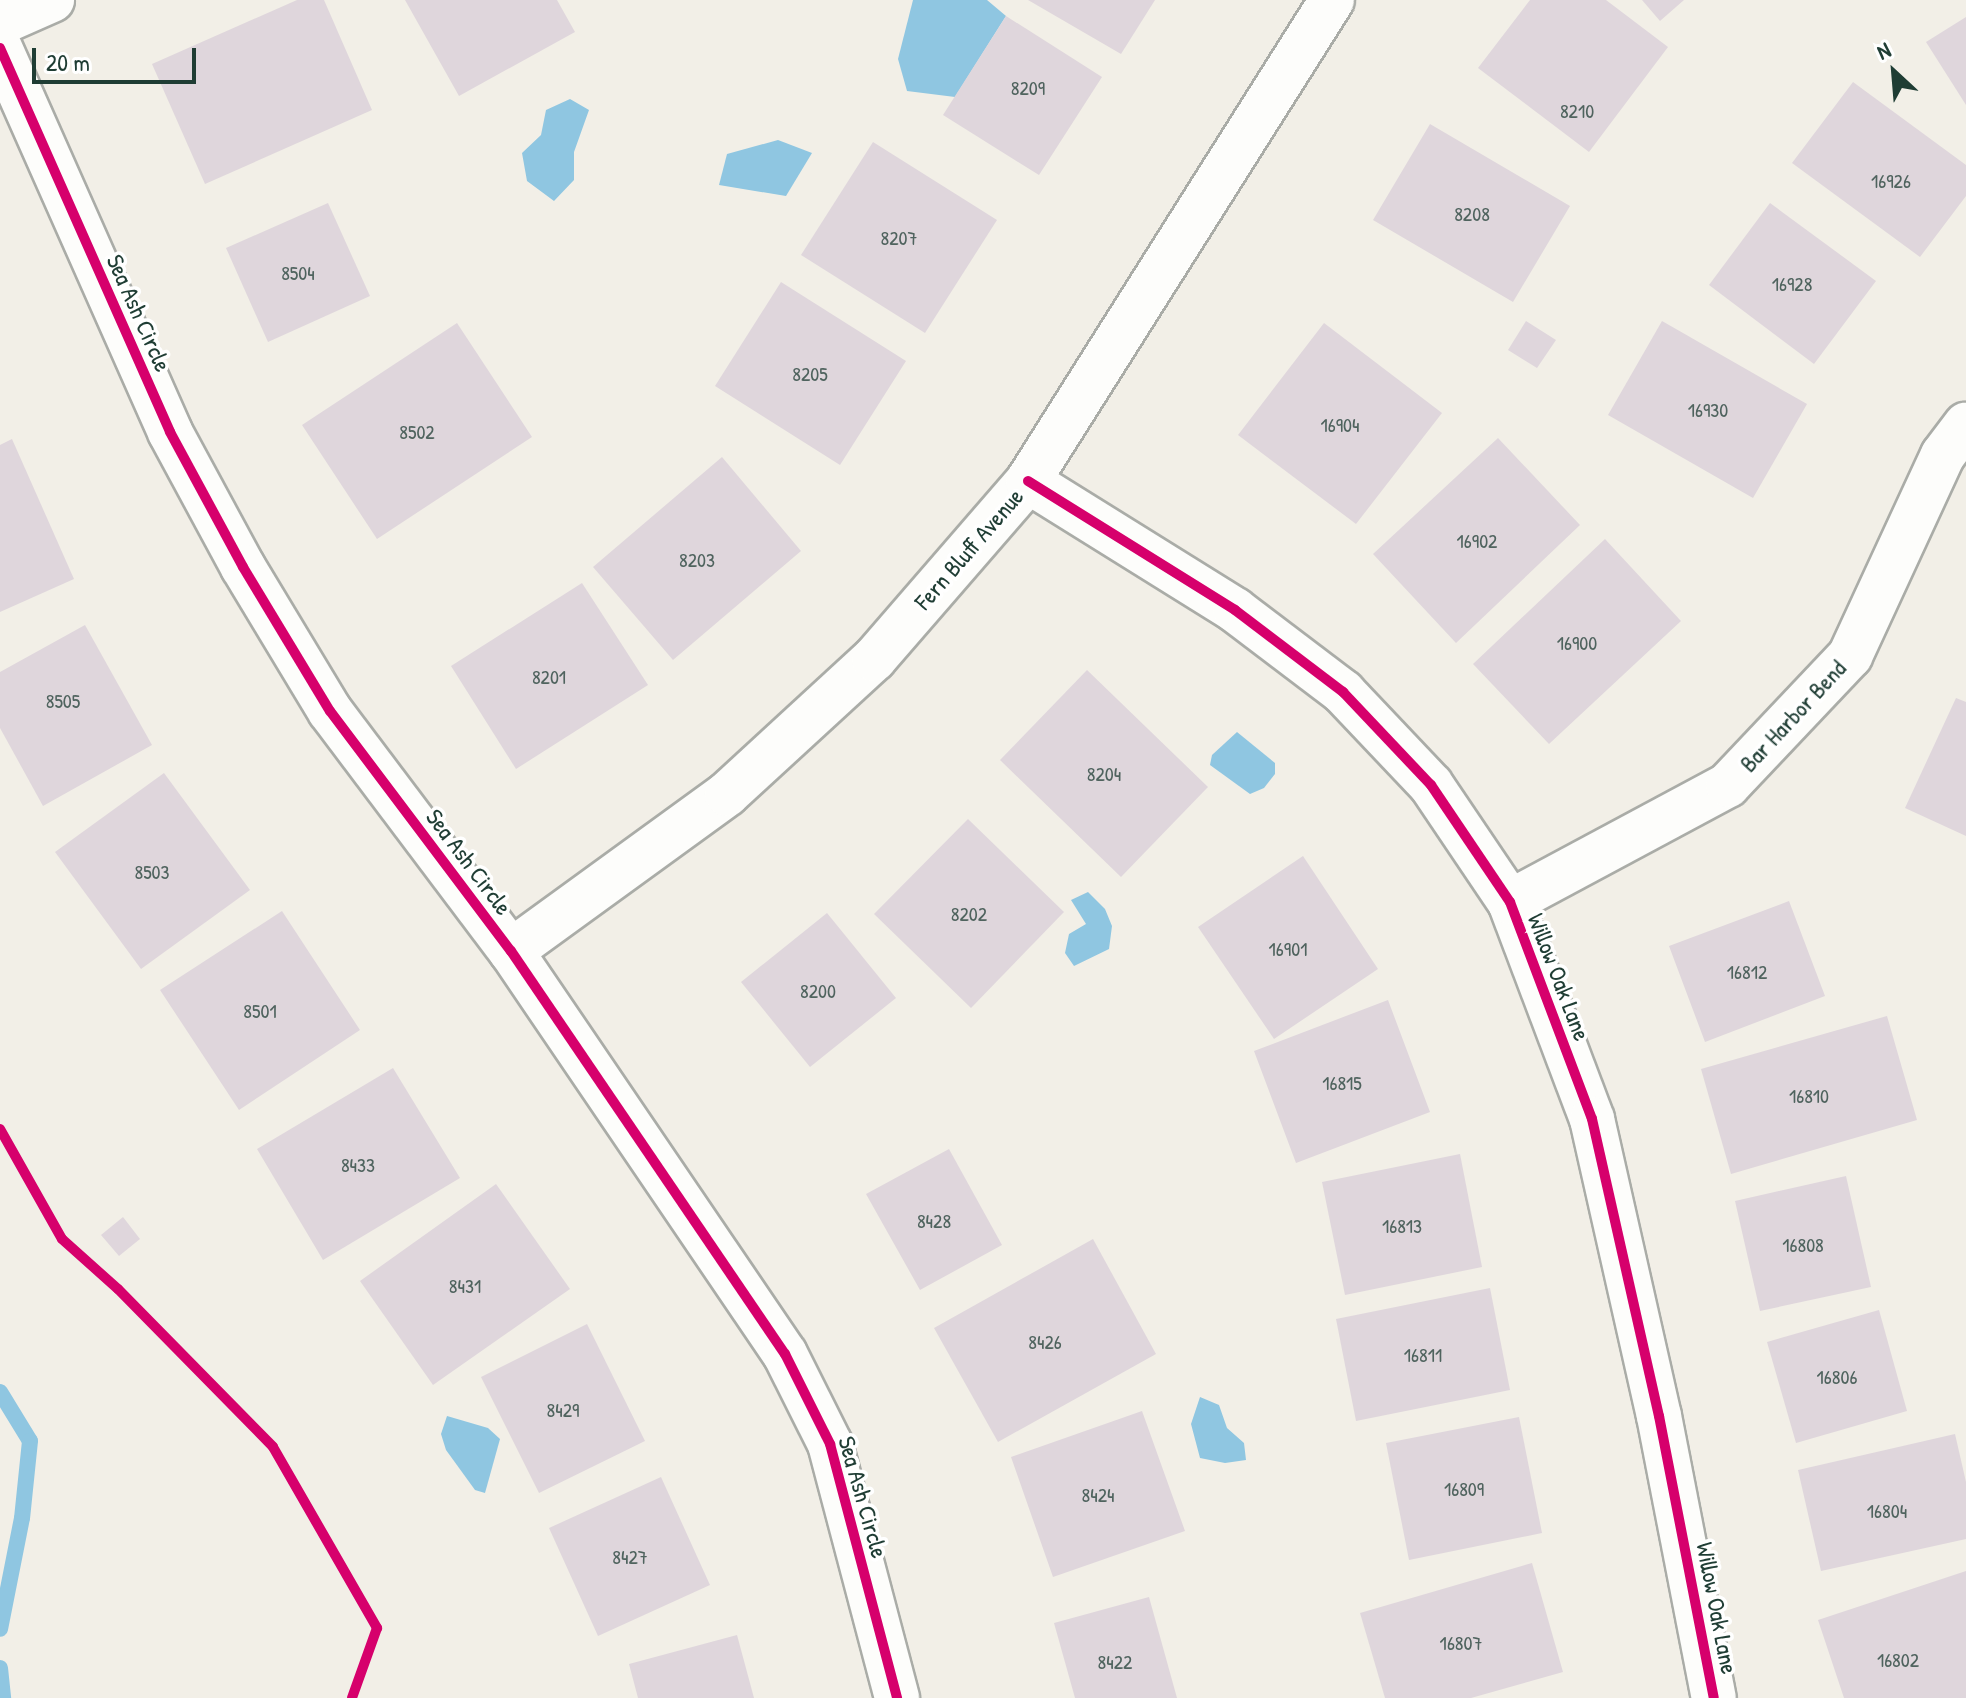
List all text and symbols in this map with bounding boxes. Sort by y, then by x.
scale bar [36,32,200,82]
north arrow [1854,32,1934,112]
text: N [1872,34,1895,66]
text: 20 m [46,46,90,78]
house number: 8209 [1011,75,1045,99]
house number: 8210 [1560,98,1594,122]
house number: 16926 [1871,168,1911,192]
house number: 8208 [1454,201,1490,225]
house number: 8207 [881,225,917,249]
street label: Sea Ash Circle [100,250,178,376]
house number: 8504 [281,260,315,284]
house number: 16928 [1772,271,1812,295]
house number: 8205 [792,361,828,385]
house number: 16930 [1688,397,1728,421]
house number: 16904 [1320,412,1360,436]
house number: 8502 [399,419,435,443]
street label: Fern Bluff Avenue [909,482,1029,616]
house number: 16902 [1457,528,1497,552]
house number: 8203 [679,547,715,571]
house number: 16900 [1557,630,1597,654]
street label: Bar Harbor Bend [1734,654,1852,778]
house number: 8201 [532,664,566,688]
house number: 8505 [46,688,80,712]
house number: 8204 [1087,761,1121,785]
street label: Sea Ash Circle [420,803,518,921]
house number: 8503 [134,859,170,883]
house number: 8202 [951,901,987,925]
street label: Willow Oak Lane [1522,909,1596,1045]
house number: 16901 [1269,936,1307,960]
house number: 16812 [1727,959,1767,983]
house number: 8200 [800,978,836,1002]
house number: 8501 [243,998,277,1022]
house number: 16815 [1322,1070,1362,1094]
house number: 16810 [1789,1083,1829,1107]
house number: 8433 [341,1152,375,1176]
house number: 8428 [917,1208,951,1232]
house number: 16813 [1382,1213,1422,1237]
house number: 16808 [1782,1232,1824,1256]
house number: 8431 [449,1273,481,1297]
house number: 8426 [1028,1329,1062,1353]
house number: 16811 [1404,1342,1442,1366]
house number: 16806 [1817,1364,1857,1388]
house number: 8429 [547,1397,579,1421]
street label: Sea Ash Circle [832,1433,894,1561]
house number: 16809 [1444,1476,1484,1500]
house number: 8424 [1081,1482,1115,1506]
house number: 16804 [1867,1498,1907,1522]
street label: Willow Oak Lane [1690,1540,1744,1676]
house number: 8427 [612,1544,648,1568]
house number: 16807 [1440,1630,1482,1654]
house number: 16802 [1877,1647,1919,1671]
house number: 8422 [1098,1649,1132,1673]

